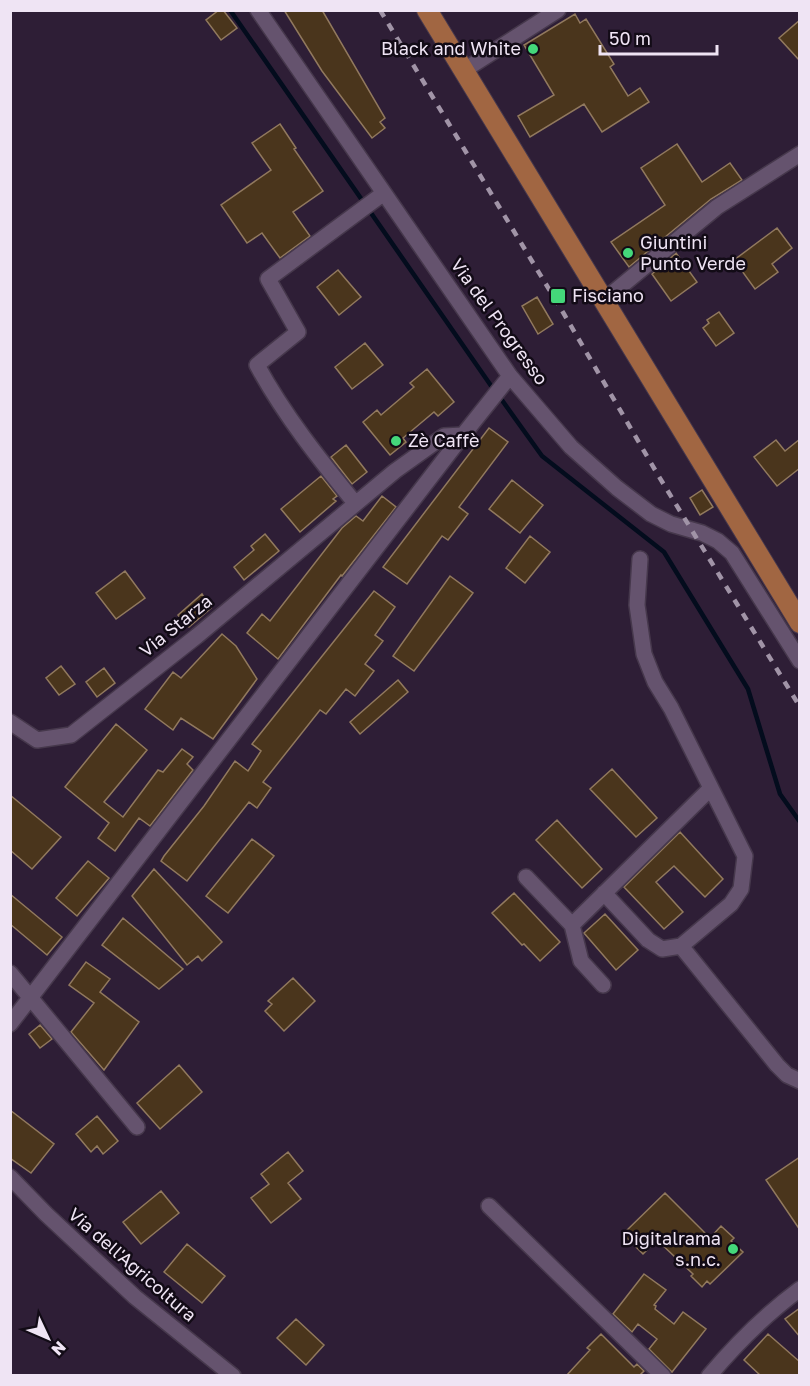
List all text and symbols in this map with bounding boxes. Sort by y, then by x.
scale bar [600,18,717,56]
text: 50 m [609,27,651,49]
place label: Black and White [381,37,521,59]
marker: Black and White [526,42,540,56]
place label: Giuntini Punto Verde [640,231,746,274]
marker: Giuntini Punto Verde [621,246,635,260]
street label: Via del Progresso [447,254,553,389]
place label: Fisciano [572,284,644,306]
marker: Fisciano [549,287,567,305]
place label: Zè Caffè [408,429,479,451]
marker: Zè Caffè [389,434,403,448]
street label: Via Starza [135,589,216,661]
street label: Via dell'Agricoltura [64,1203,201,1326]
place label: Digitalrama s.n.c. [621,1227,721,1270]
marker: Digitalrama s.n.c. [726,1242,740,1256]
north arrow [18,1308,78,1368]
text: N [47,1337,70,1360]

